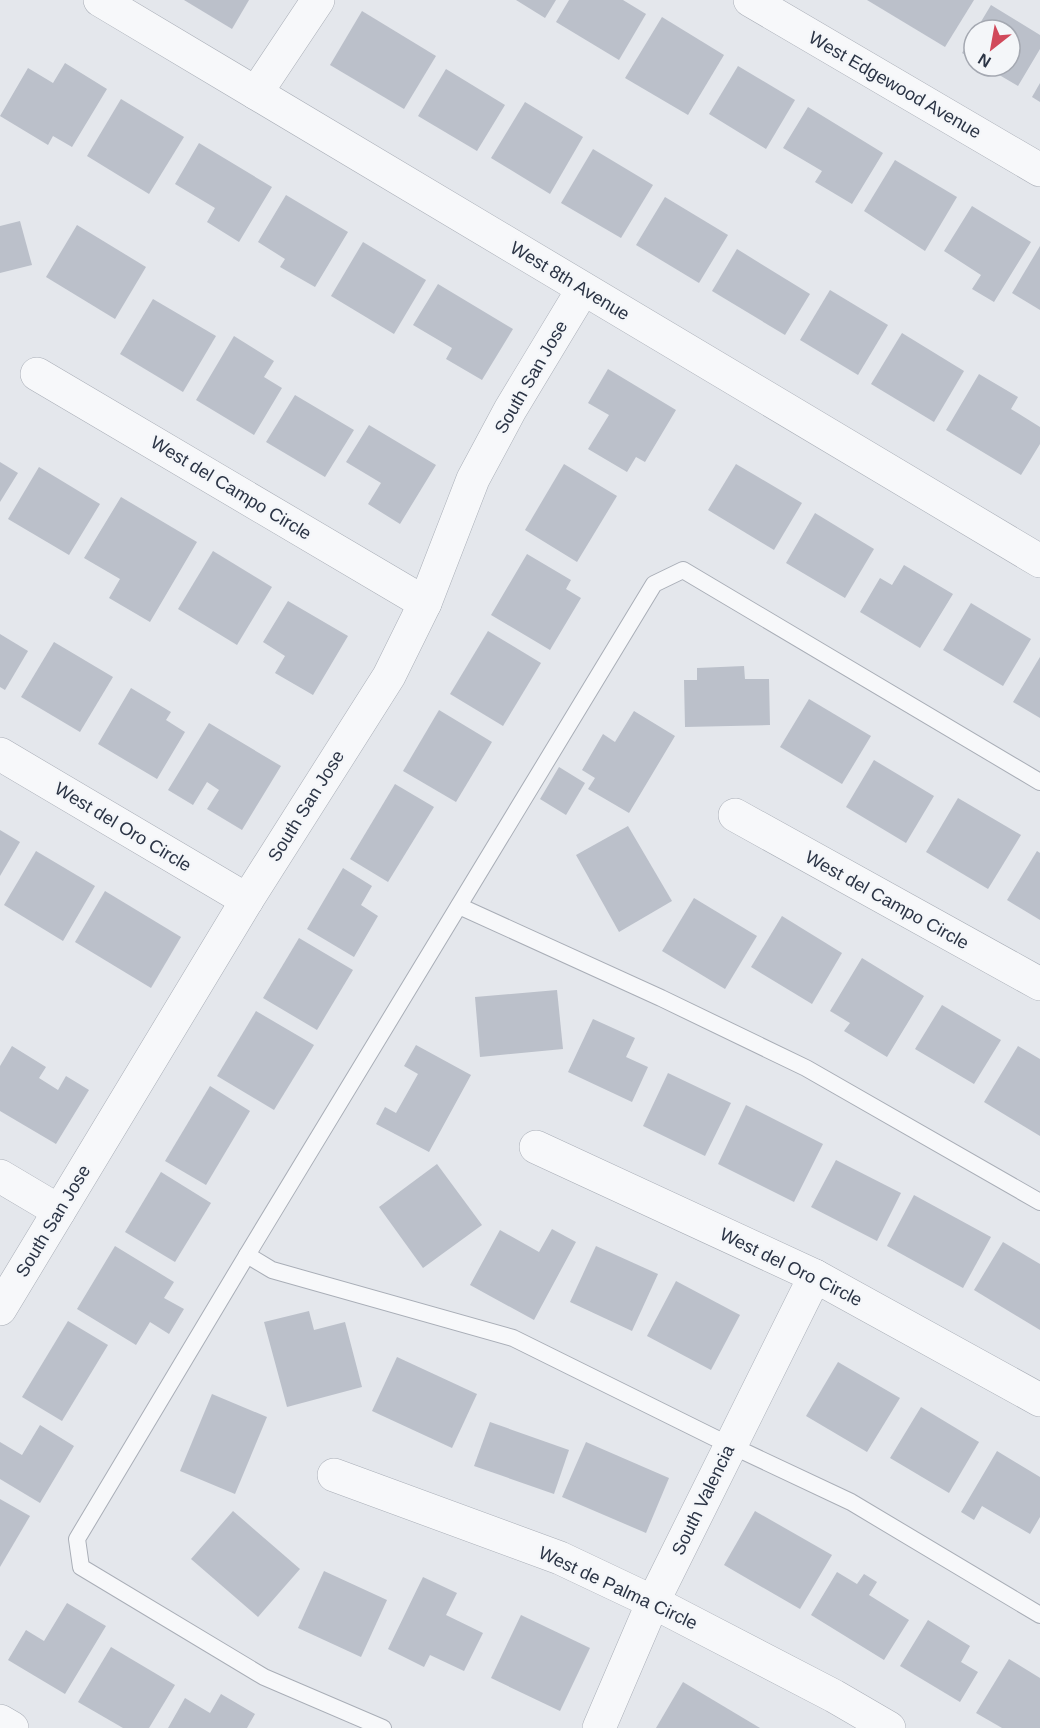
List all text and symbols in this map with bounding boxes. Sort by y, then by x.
north arrow [962,18,1022,78]
street label: West Edgewood Avenue [805,27,985,143]
text: N [975,50,994,71]
street label: West 8th Avenue [507,238,633,324]
street label: South San Jose [491,317,571,437]
street label: West del Campo Circle [147,432,315,544]
street label: South San Jose [264,747,348,865]
street label: West del Oro Circle [51,778,195,876]
street label: West del Campo Circle [802,847,972,953]
street label: South San Jose [12,1161,94,1281]
street label: West del Oro Circle [717,1224,865,1310]
street label: South Valencia [668,1441,739,1558]
street label: West de Palma Circle [535,1542,701,1634]

